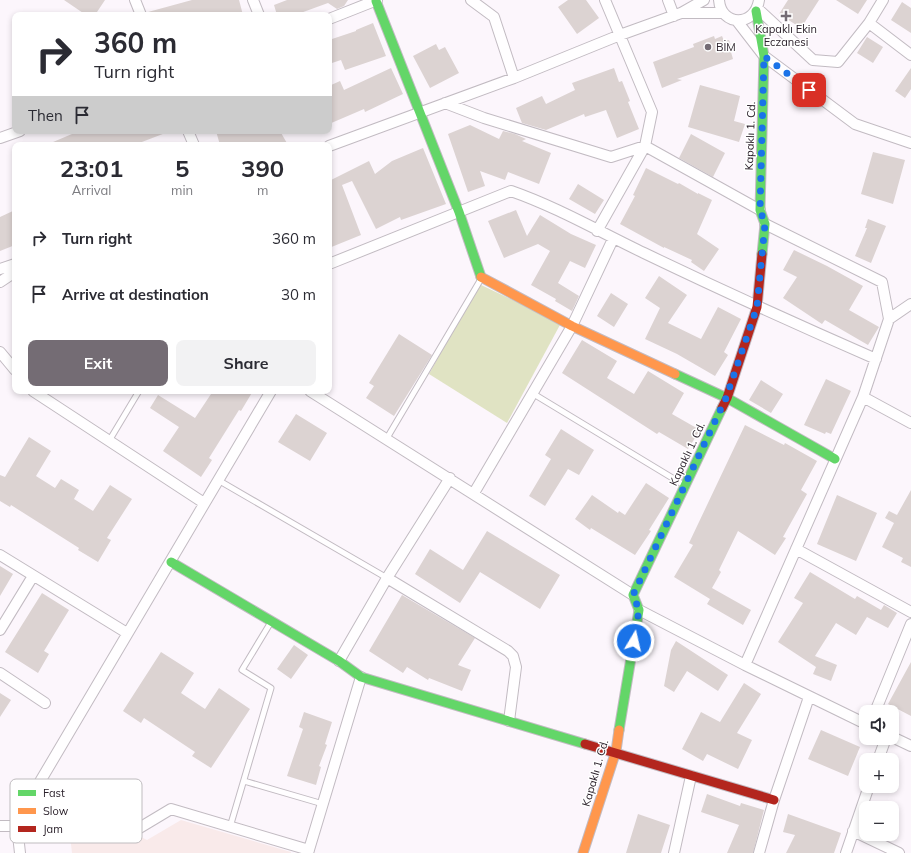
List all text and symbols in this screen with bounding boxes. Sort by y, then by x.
marker: Kapaklı Ekin Eczanesi [781,11,791,21]
place label: Kapaklı Ekin Eczanesi [755,22,817,49]
text: 360 m [94,25,177,60]
icon: right [28,28,80,80]
place label: BİM [716,40,736,54]
marker: BİM [703,42,713,52]
text: Turn right [94,60,174,83]
pin [792,73,826,107]
icon: arrive [798,79,820,101]
street label: Kapaklı 1. Cd. [742,101,758,171]
icon: arrive [71,104,93,126]
text: Then [28,106,63,125]
text: 23:01 [60,153,123,183]
text: 5 [175,153,189,183]
text: 390 [241,153,284,183]
text: Arrival [72,182,111,198]
text: min [171,182,193,198]
text: m [257,182,268,198]
icon: right [28,227,50,249]
text: Turn right [62,229,132,248]
text: 360 m [272,229,316,248]
icon: arrive [28,283,50,305]
text: Arrive at destination [62,285,209,304]
text: 30 m [281,285,316,304]
button: Exit [28,340,168,386]
button: Share [176,340,316,386]
street label: Kapaklı 1. Cd. [666,420,708,488]
position arrow [613,620,655,662]
map controls [859,705,899,841]
button: sound [859,705,899,745]
street label: Kapaklı 1. Cd. [579,738,611,808]
button: + [859,753,899,793]
legend [10,779,142,843]
text: Fast [43,786,65,800]
button: − [859,801,899,841]
text: Slow [43,804,69,818]
text: Jam [43,822,63,836]

